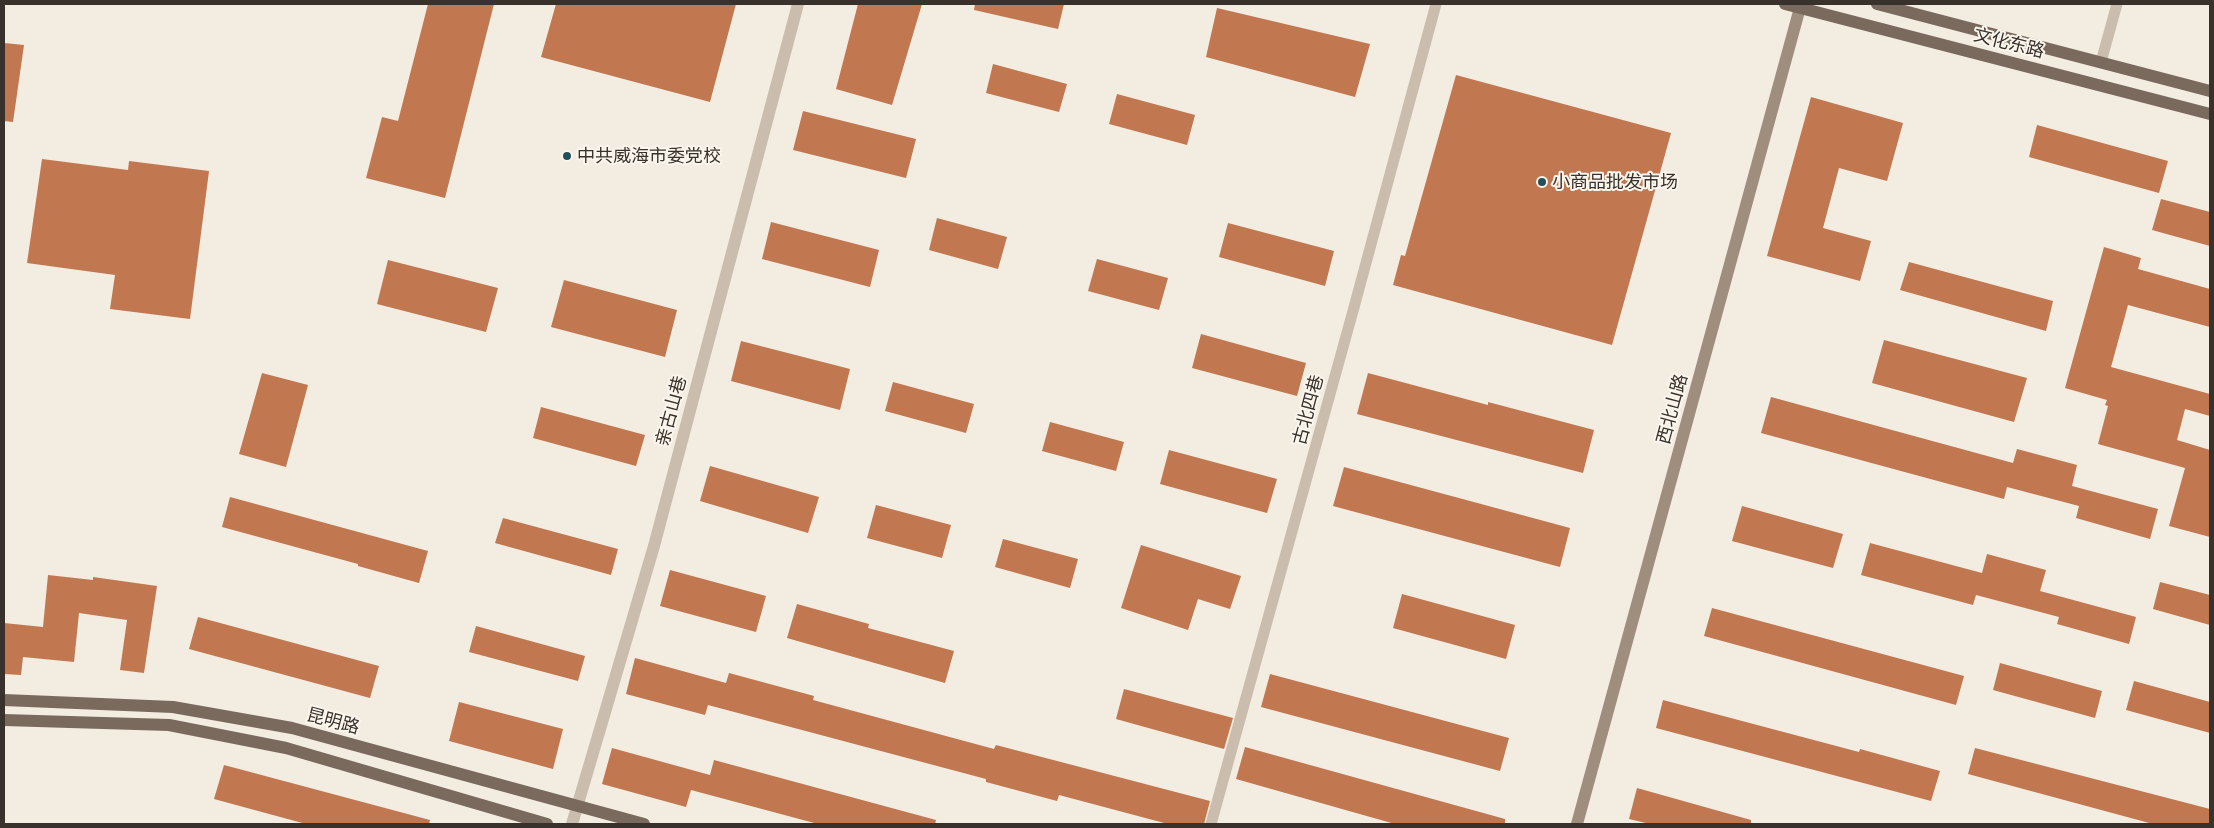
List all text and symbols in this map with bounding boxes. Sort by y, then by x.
street label: 文化东路 [1971,24,2047,62]
place label: 中共威海市委党校 [577,145,721,167]
marker: 中共威海市委党校 [561,150,573,162]
place label: 小商品批发市场 [1552,171,1678,193]
marker: 小商品批发市场 [1536,176,1548,188]
street label: 西北山路 [1652,371,1692,447]
street label: 古北四巷 [1288,372,1328,448]
street label: 亲古山巷 [651,373,691,449]
street label: 昆明路 [304,704,362,738]

